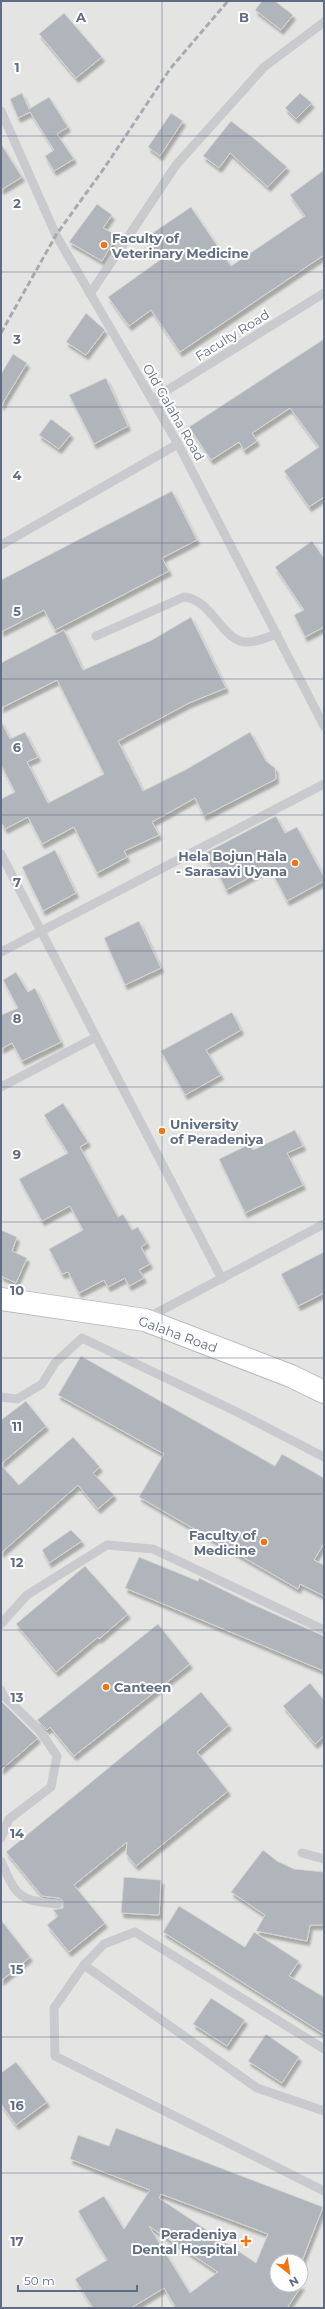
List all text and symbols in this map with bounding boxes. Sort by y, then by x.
text: A [75,9,87,25]
text: B [239,9,249,25]
text: 1 [14,59,20,75]
text: 2 [13,195,21,211]
place label: Faculty of Veterinary Medicine [111,230,249,261]
marker: Faculty of Veterinary Medicine [99,240,109,250]
street label: Faculty Road [192,306,272,364]
text: 3 [12,331,21,347]
street label: Old Galaha Road [140,361,208,463]
text: 4 [13,467,22,483]
text: 5 [13,603,21,619]
text: 6 [13,739,22,755]
place label: Hela Bojun Hala - Sarasavi Uyana [176,848,287,879]
marker: Hela Bojun Hala - Sarasavi Uyana [290,858,300,868]
text: 7 [13,874,21,890]
text: 8 [13,1010,22,1026]
place label: University of Peradeniya [170,1116,264,1147]
marker: University of Peradeniya [157,1126,167,1136]
text: 9 [13,1146,21,1162]
text: 10 [10,1282,24,1298]
street label: Galaha Road [136,1312,220,1356]
text: 11 [12,1418,22,1434]
place label: Faculty of Medicine [189,1527,257,1558]
marker: Faculty of Medicine [259,1537,269,1547]
text: 12 [11,1554,24,1570]
place label: Canteen [114,1679,171,1695]
marker: Canteen [101,1682,111,1692]
text: 13 [11,1689,24,1705]
text: 14 [10,1825,24,1841]
text: 15 [11,1961,24,1977]
text: 16 [10,2097,24,2113]
place label: Peradeniya Dental Hospital [132,2226,237,2257]
text: 17 [10,2233,24,2249]
marker: Peradeniya Dental Hospital [240,2235,252,2247]
north arrow [269,2253,309,2293]
scale bar [18,2267,137,2293]
text: 50 m [24,2273,55,2288]
text: N [287,2273,301,2290]

